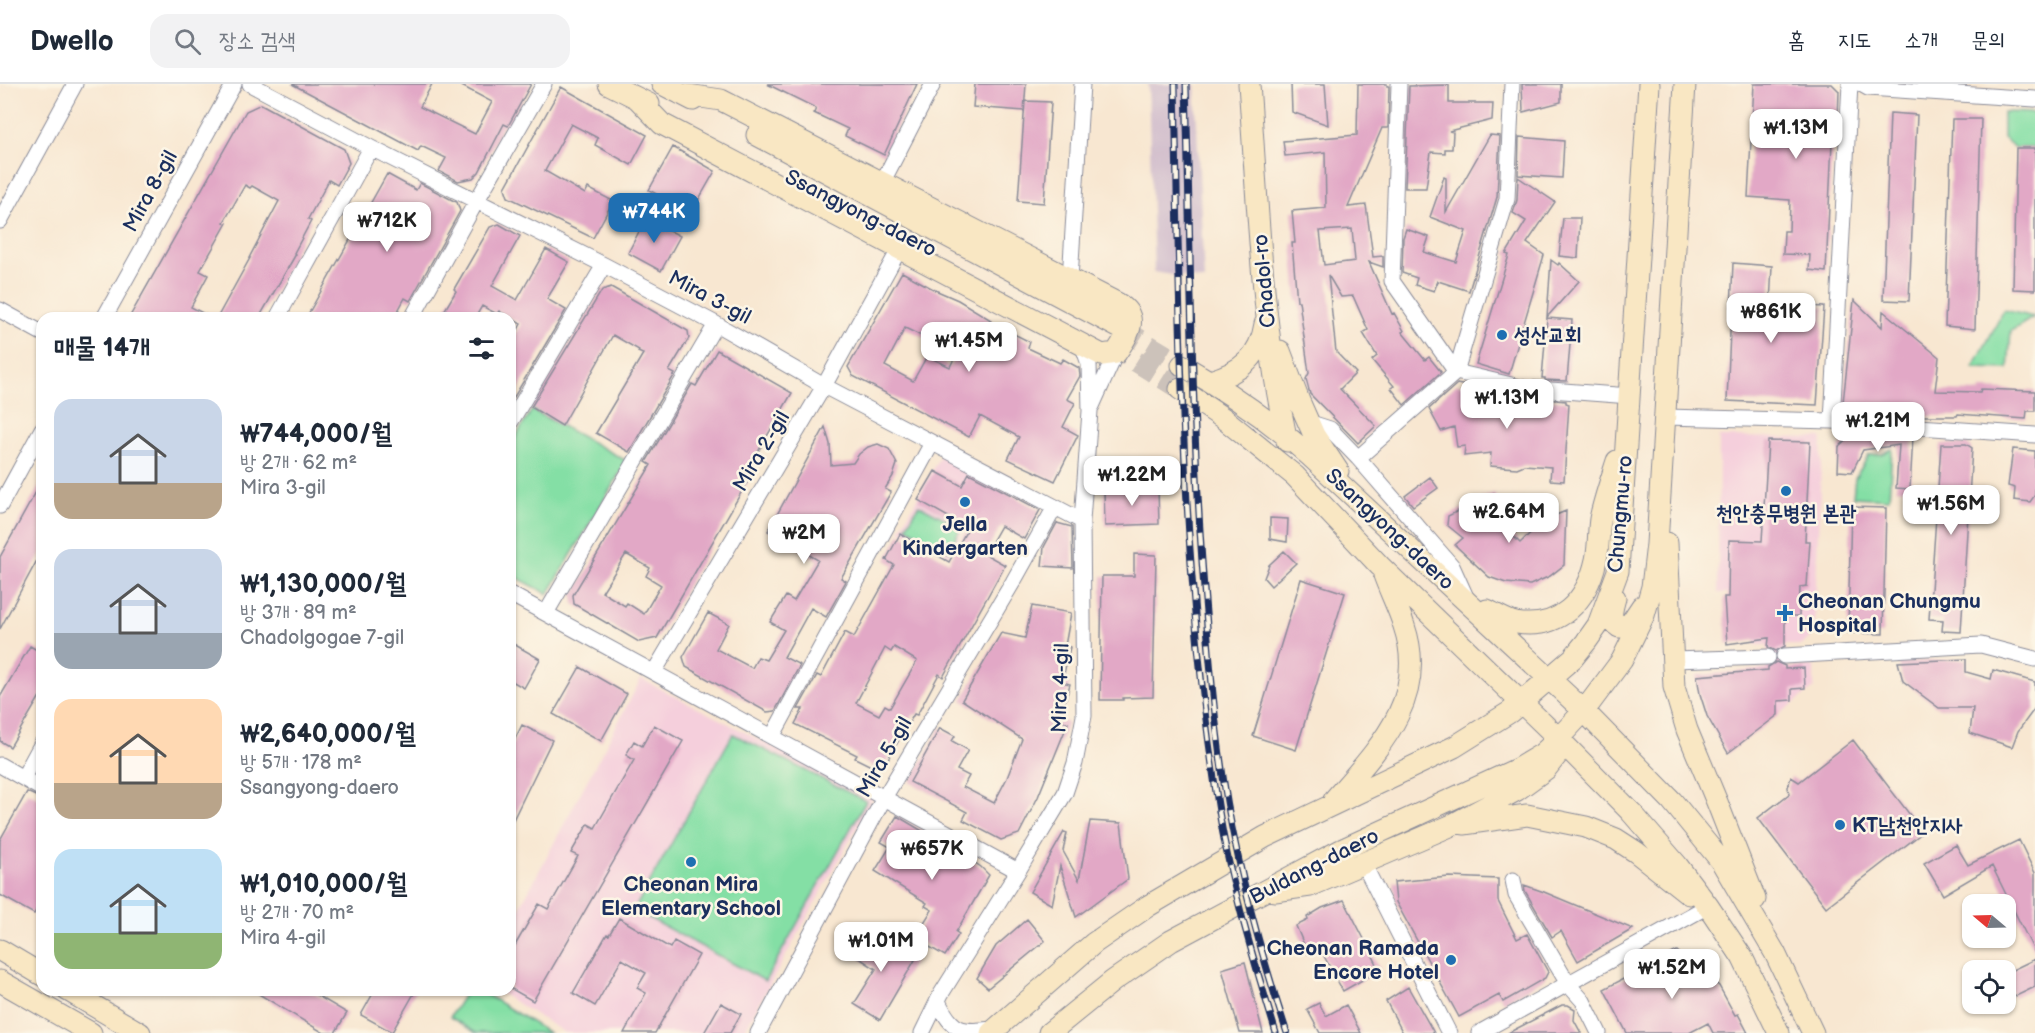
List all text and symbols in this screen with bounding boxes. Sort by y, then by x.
search box [150,14,570,68]
text: Dwello [30,25,114,58]
icon: search [171,25,204,58]
text: 장소 검색 [219,28,295,55]
text: 홈 [1788,28,1805,53]
text: 지도 [1838,28,1871,53]
text: 소개 [1904,28,1938,53]
text: 문의 [1971,28,2005,53]
pin: ₩1.13M [1747,109,1845,160]
text: ₩1.13M [1763,116,1829,140]
street label: Mira 8-gil [118,146,183,236]
street label: Ssangyong-daero [781,164,941,262]
pin: ₩744K [612,193,696,244]
text: ₩744K [622,200,686,224]
pin: ₩712K [345,202,429,253]
text: ₩712K [357,209,417,233]
street label: Chadol-ro [1248,233,1281,329]
street label: Mira 3-gil [664,265,755,330]
pin: ₩861K [1729,293,1813,344]
text: ₩861K [1740,300,1802,324]
pin: ₩1.45M [920,322,1018,373]
place label: 성산교회 [1514,323,1582,348]
marker: 성산교회 [1495,328,1509,342]
text: ₩1.45M [935,329,1003,353]
icon: filters [465,332,498,365]
text: 매물 14개 [54,333,150,364]
pin: ₩1.13M [1458,379,1556,430]
text: ₩1.13M [1474,386,1540,410]
pin: ₩1.21M [1829,402,1927,453]
street label: Mira 2-gil [728,406,795,496]
text: ₩1.21M [1846,409,1910,433]
text: ₩744,000/월 [240,419,392,450]
icon: home [102,423,174,495]
text: 방 2개 · 62 m² [240,451,357,475]
street label: Chungmu-ro [1603,454,1638,574]
pin: ₩1.22M [1083,456,1181,507]
text: ₩1.22M [1098,463,1166,487]
street label: Ssangyong-daero [1320,463,1459,595]
text: Mira 3-gil [240,476,326,500]
marker: 천안충무병원 본관 [1779,484,1793,498]
pin: ₩1.56M [1902,485,2000,536]
text: ₩1.56M [1917,492,1985,516]
pin: ₩2.64M [1460,493,1558,544]
marker: Jella Kindergarten [958,495,972,509]
text: ₩2.64M [1473,500,1545,524]
place label: 천안충무병원 본관 [1716,501,1857,526]
place label: Jella Kindergarten [902,512,1028,561]
pin: ₩2M [775,514,833,565]
text: ₩2M [782,521,826,545]
text: ₩1,130,000/월 [240,569,406,600]
icon: home [102,573,174,645]
place label: Cheonan Chungmu Hospital [1798,589,1981,638]
text: 방 3개 · 89 m² [240,601,357,625]
marker: Cheonan Chungmu Hospital [1776,604,1794,622]
text: Chadolgogae 7-gil [240,626,404,650]
street label: Mira 4-gil [1046,643,1075,733]
street label: Mira 5-gil [851,712,918,802]
text: ₩2,640,000/월 [240,719,416,750]
icon: home [102,723,174,795]
text: 방 5개 · 178 m² [240,751,362,775]
text: Ssangyong-daero [240,776,399,800]
place label: KT남천안지사 [1852,813,1963,838]
marker: KT남천안지사 [1833,818,1847,832]
street label: Buldang-daero [1245,823,1383,910]
pin: ₩657K [890,830,974,881]
text: ₩657K [900,837,964,861]
marker: Cheonan Mira Elementary School [684,855,698,869]
text: ₩1,010,000/월 [240,869,407,900]
place label: Cheonan Mira Elementary School [601,872,781,921]
icon: home [102,873,174,945]
north arrow [1962,894,2016,948]
map controls [1962,894,2016,1014]
text: 방 2개 · 70 m² [240,901,354,925]
pin: ₩1.01M [832,922,930,973]
text: Mira 4-gil [240,926,326,950]
text: ₩1.01M [848,929,914,953]
place label: Cheonan Ramada Encore Hotel [1267,936,1439,985]
pin: ₩1.52M [1623,949,1721,1000]
marker: Cheonan Ramada Encore Hotel [1444,953,1458,967]
text: ₩1.52M [1638,956,1706,980]
button: locate [1962,960,2016,1014]

